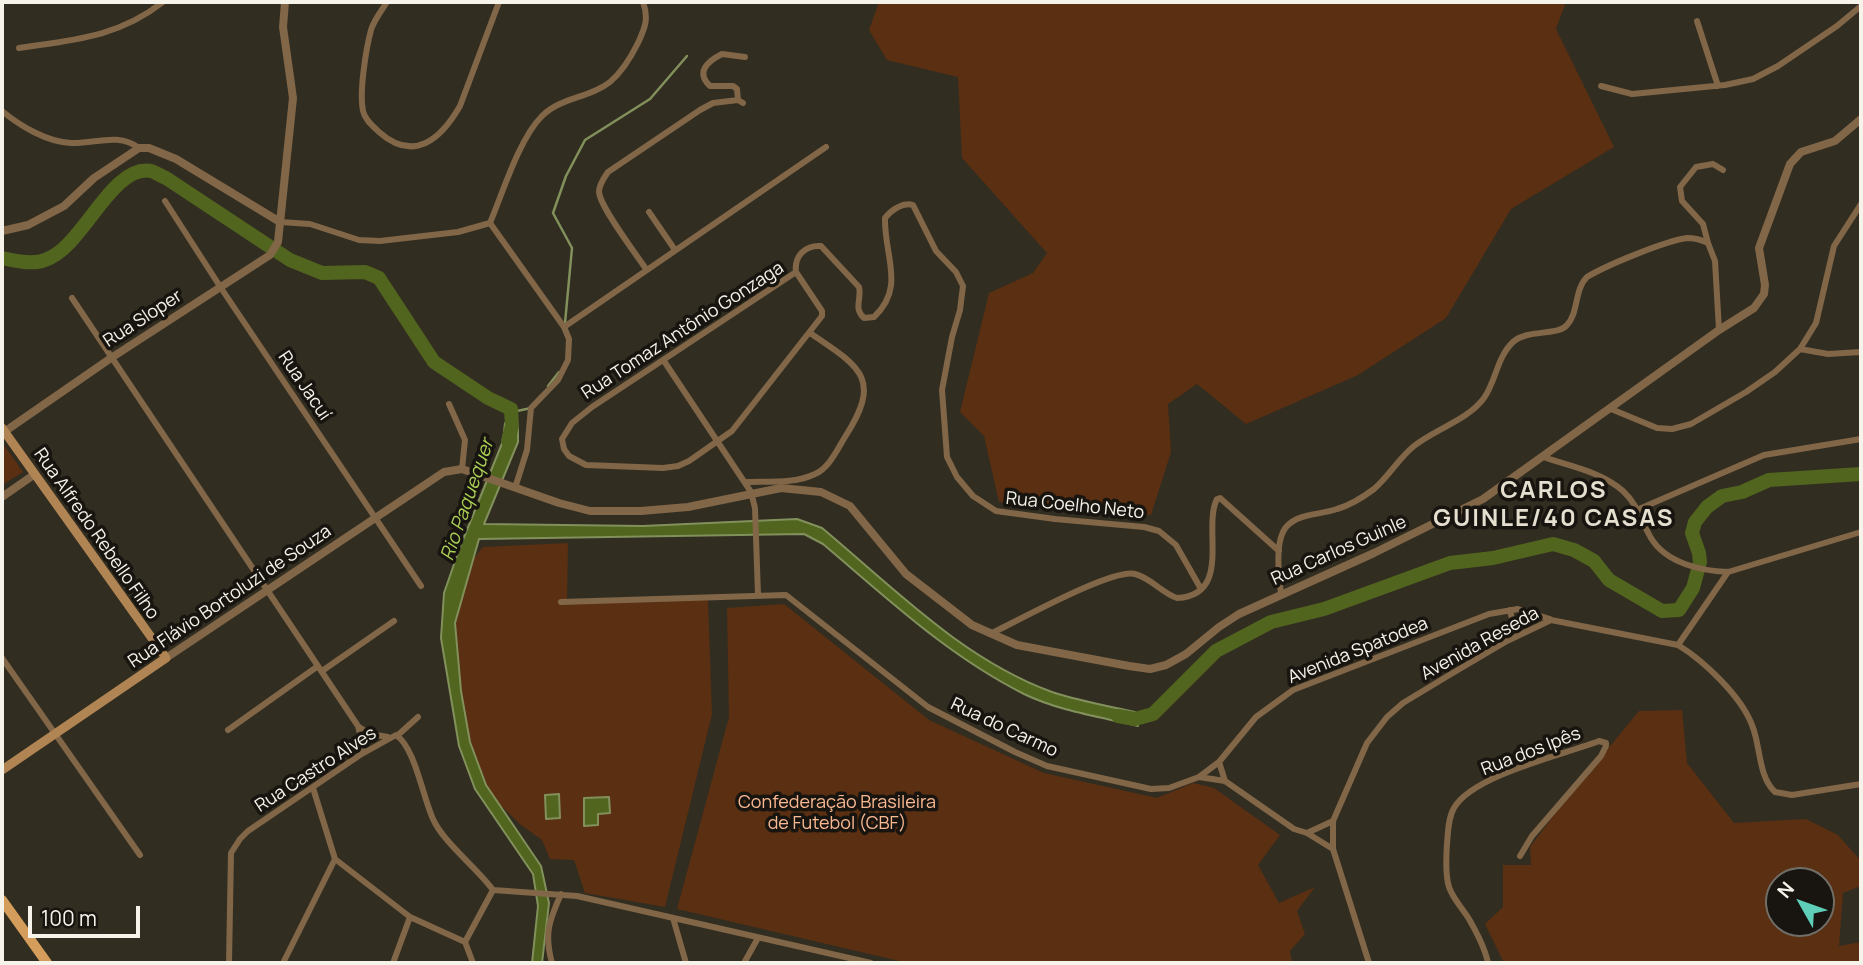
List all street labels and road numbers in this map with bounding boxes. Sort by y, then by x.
street label: Rua Tomaz Antônio Gonzaga [578,258,788,404]
street label: Rua Sloper [100,286,186,352]
street label: Rua Jacuí [273,347,335,425]
street label: Rua Alfredo Rebello Filho [29,444,163,624]
street label: Rua Coelho Neto [1005,488,1145,524]
street label: Rua Carlos Guinle [1268,511,1410,591]
street label: Rua Flávio Bortoluzi de Souza [124,521,336,673]
street label: Avenida Reseda [1417,603,1543,685]
street label: Avenida Spatodea [1285,613,1431,689]
street label: Rua do Carmo [947,694,1061,762]
street label: Rua Castro Alves [251,723,381,817]
street label: Rua dos Ipês [1478,723,1584,781]

